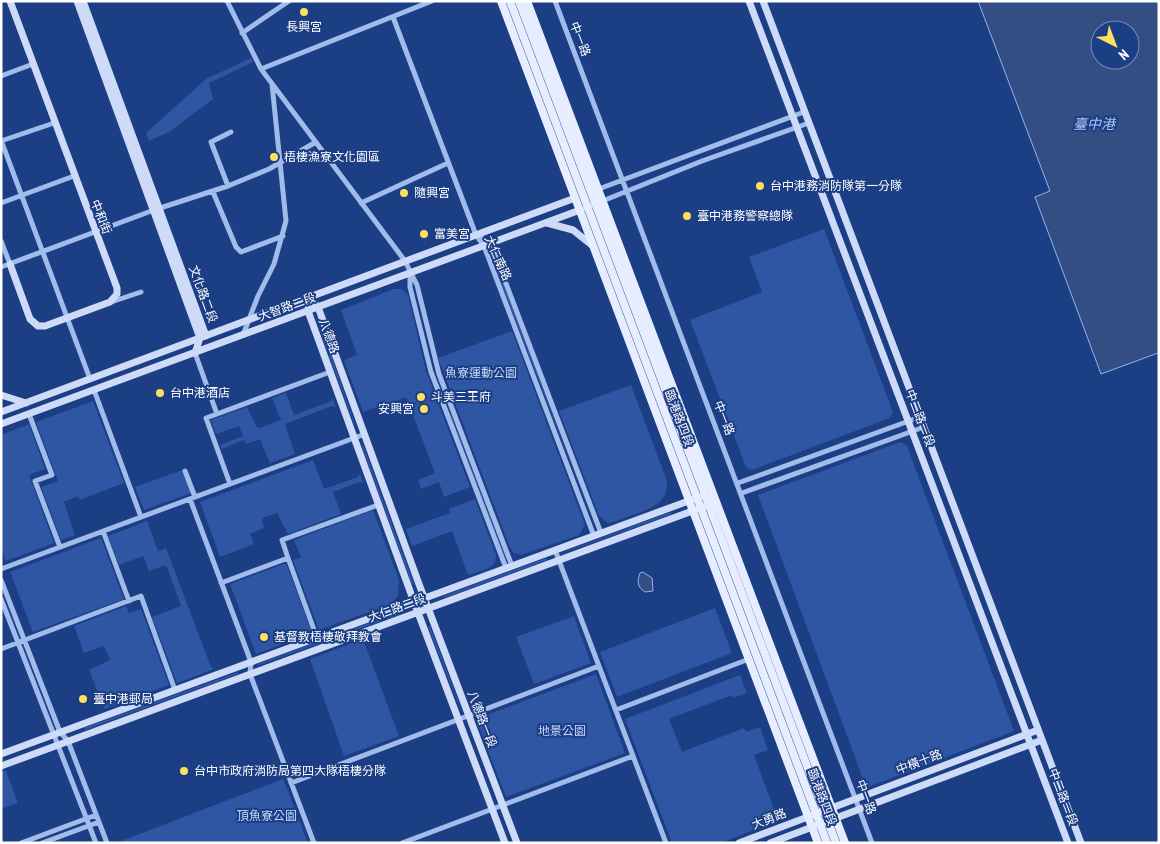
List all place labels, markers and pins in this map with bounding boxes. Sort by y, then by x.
marker: 長興宮 [298,6,310,18]
place label: 長興宮 [286,19,322,34]
place label: 梧棲漁寮文化園區 [284,149,380,164]
marker: 梧棲漁寮文化園區 [268,151,280,163]
place label: 台中港務消防隊第一分隊 [770,178,902,193]
marker: 台中港務消防隊第一分隊 [754,180,766,192]
place label: 隨興宮 [414,185,450,200]
marker: 隨興宮 [398,187,410,199]
place label: 臺中港務警察總隊 [697,208,793,223]
marker: 臺中港務警察總隊 [681,210,693,222]
place label: 富美宮 [434,226,470,241]
marker: 富美宮 [418,228,430,240]
place label: 台中港酒店 [170,385,230,400]
marker: 台中港酒店 [154,387,166,399]
place label: 斗美三王府 [431,389,491,404]
marker: 斗美三王府 [415,391,427,403]
place label: 安興宮 [378,401,414,416]
marker: 安興宮 [418,403,430,415]
place label: 基督教梧棲敬拜教會 [274,629,382,644]
marker: 基督教梧棲敬拜教會 [258,631,270,643]
place label: 臺中港郵局 [93,691,153,706]
marker: 臺中港郵局 [77,693,89,705]
place label: 台中市政府消防局第四大隊梧棲分隊 [194,763,386,778]
marker: 台中市政府消防局第四大隊梧棲分隊 [178,765,190,777]

